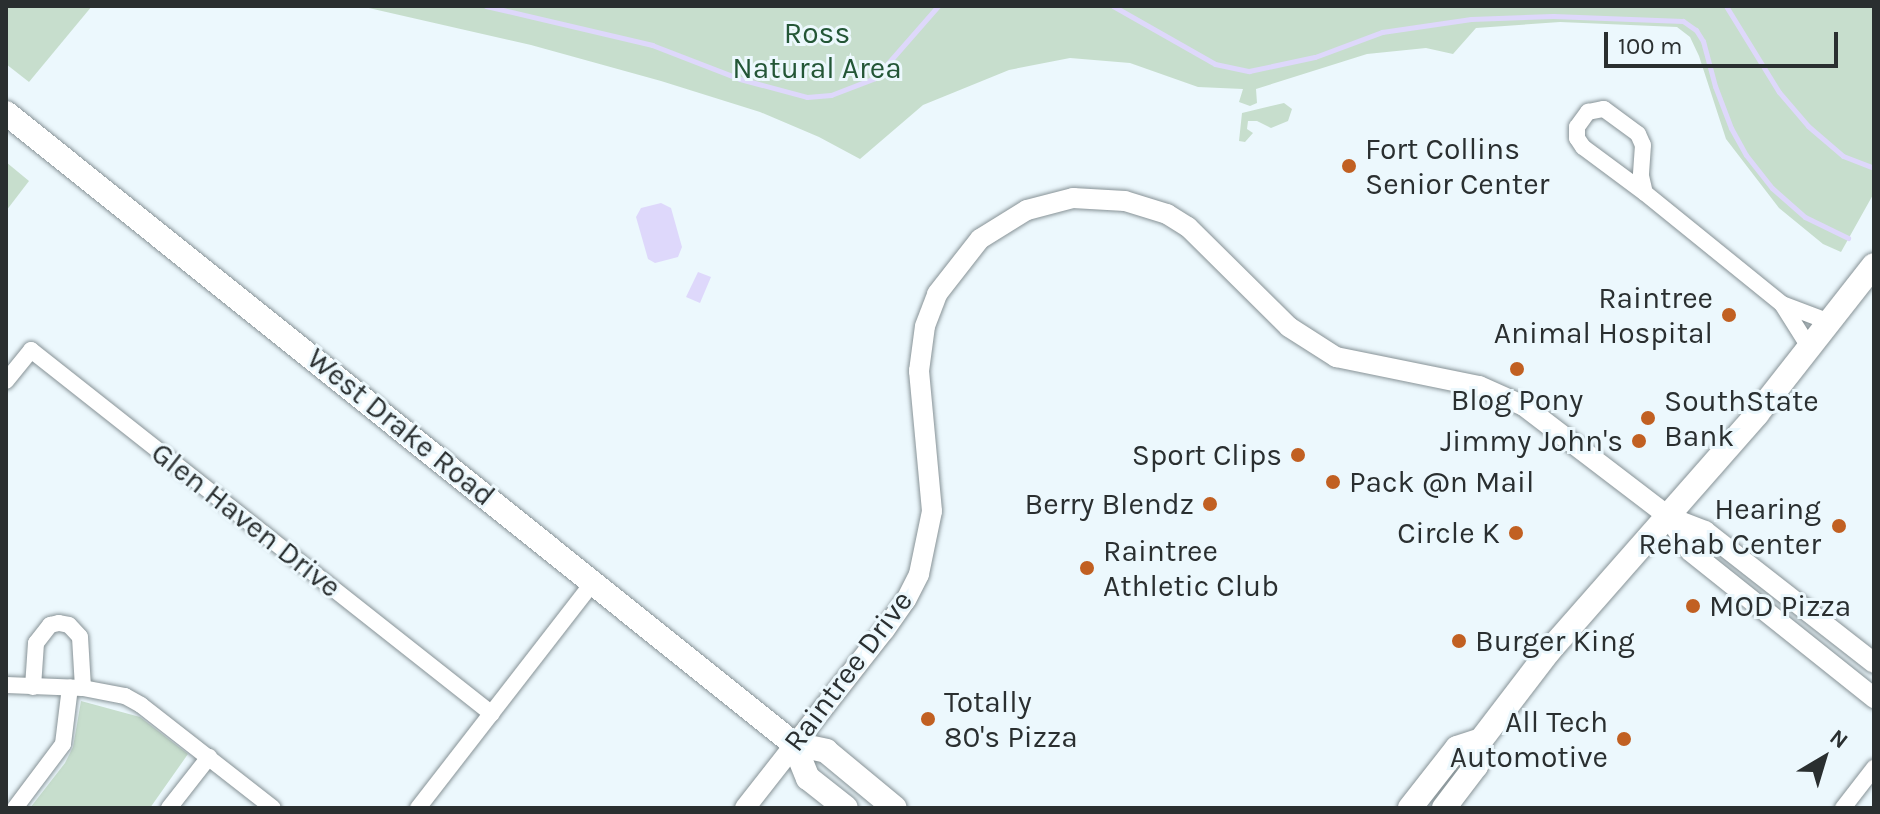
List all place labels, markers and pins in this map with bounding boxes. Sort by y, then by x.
place label: Fort Collins Senior Center [1365,131,1549,202]
marker: Fort Collins Senior Center [1340,157,1358,175]
place label: Raintree Animal Hospital [1494,280,1713,350]
marker: Raintree Animal Hospital [1720,306,1738,324]
marker: Blog Pony [1508,360,1526,378]
place label: Blog Pony [1451,382,1583,418]
place label: SouthState Bank [1664,383,1819,454]
marker: SouthState Bank [1639,409,1657,427]
place label: Jimmy John's [1440,423,1623,459]
marker: Jimmy John's [1630,432,1648,450]
place label: Sport Clips [1132,437,1282,473]
marker: Sport Clips [1289,446,1307,464]
place label: Pack @n Mail [1349,464,1534,500]
marker: Pack @n Mail [1324,473,1342,491]
place label: Berry Blendz [1025,486,1194,522]
place label: Hearing Rehab Center [1638,491,1821,562]
marker: Berry Blendz [1201,495,1219,513]
place label: Circle K [1397,515,1500,551]
marker: Hearing Rehab Center [1828,515,1850,537]
marker: Circle K [1507,524,1525,542]
place label: Raintree Athletic Club [1103,533,1279,604]
marker: Raintree Athletic Club [1078,559,1096,577]
place label: MOD Pizza [1709,588,1851,624]
marker: MOD Pizza [1684,597,1702,615]
place label: Burger King [1475,623,1635,659]
marker: Burger King [1450,632,1468,650]
place label: Totally 80's Pizza [944,684,1078,754]
place label: All Tech Automotive [1450,704,1608,774]
marker: Totally 80's Pizza [919,710,937,728]
marker: All Tech Automotive [1615,730,1633,748]

